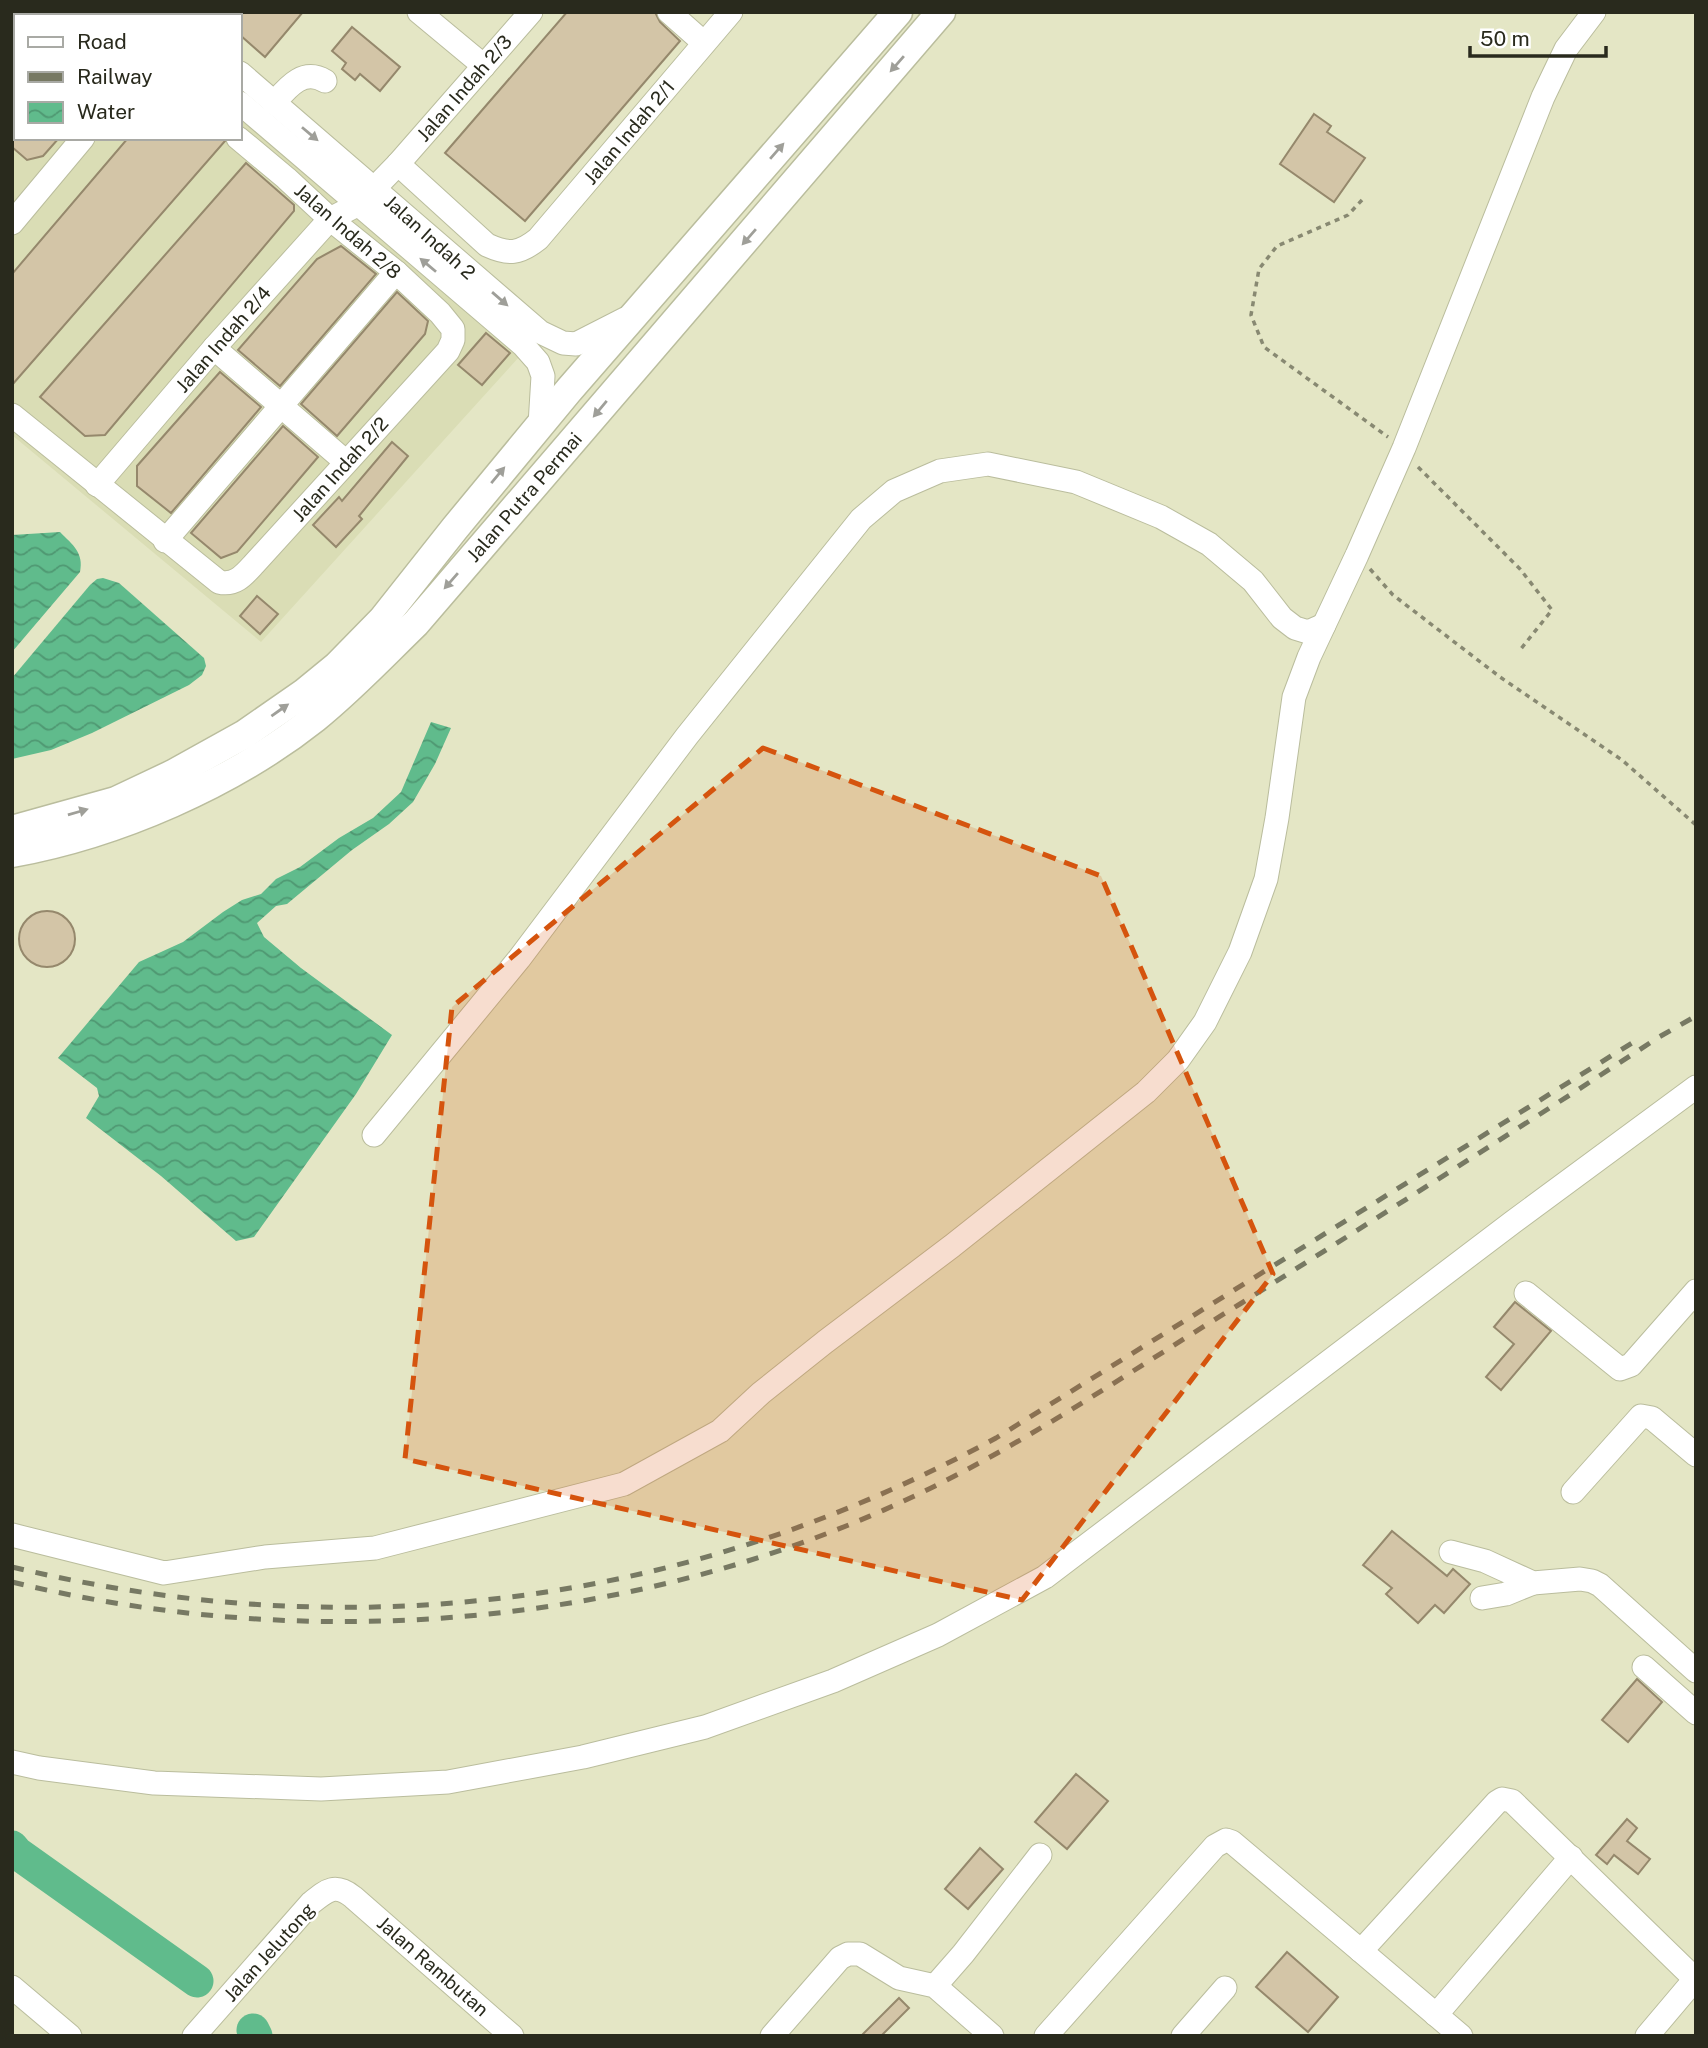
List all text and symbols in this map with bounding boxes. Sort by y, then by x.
legend [14,14,242,140]
scale bar [1470,14,1606,58]
text: 50 m [1480,26,1530,51]
text: Road [77,29,127,54]
street label: Jalan Indah 2/3 [412,30,516,146]
one-way arrow [889,55,905,73]
text: Railway [77,64,153,89]
street label: Jalan Indah 2/1 [579,75,679,189]
text: Water [77,99,135,124]
one-way arrow [301,126,319,141]
one-way arrow [769,142,785,160]
street label: Jalan Indah 2/8 [290,179,406,283]
street label: Jalan Indah 2 [380,190,480,284]
one-way arrow [741,228,757,246]
one-way arrow [419,257,437,272]
street label: Jalan Indah 2/4 [171,281,275,397]
one-way arrow [492,291,509,306]
one-way arrow [593,400,608,417]
street label: Jalan Indah 2/2 [287,412,393,526]
street label: Jalan Putra Permai [462,428,586,566]
one-way arrow [490,467,505,484]
one-way arrow [443,572,459,590]
one-way arrow [271,703,289,717]
one-way arrow [68,806,89,816]
street label: Jalan Jelutong [219,1898,319,2006]
street label: Jalan Rambutan [373,1912,493,2020]

